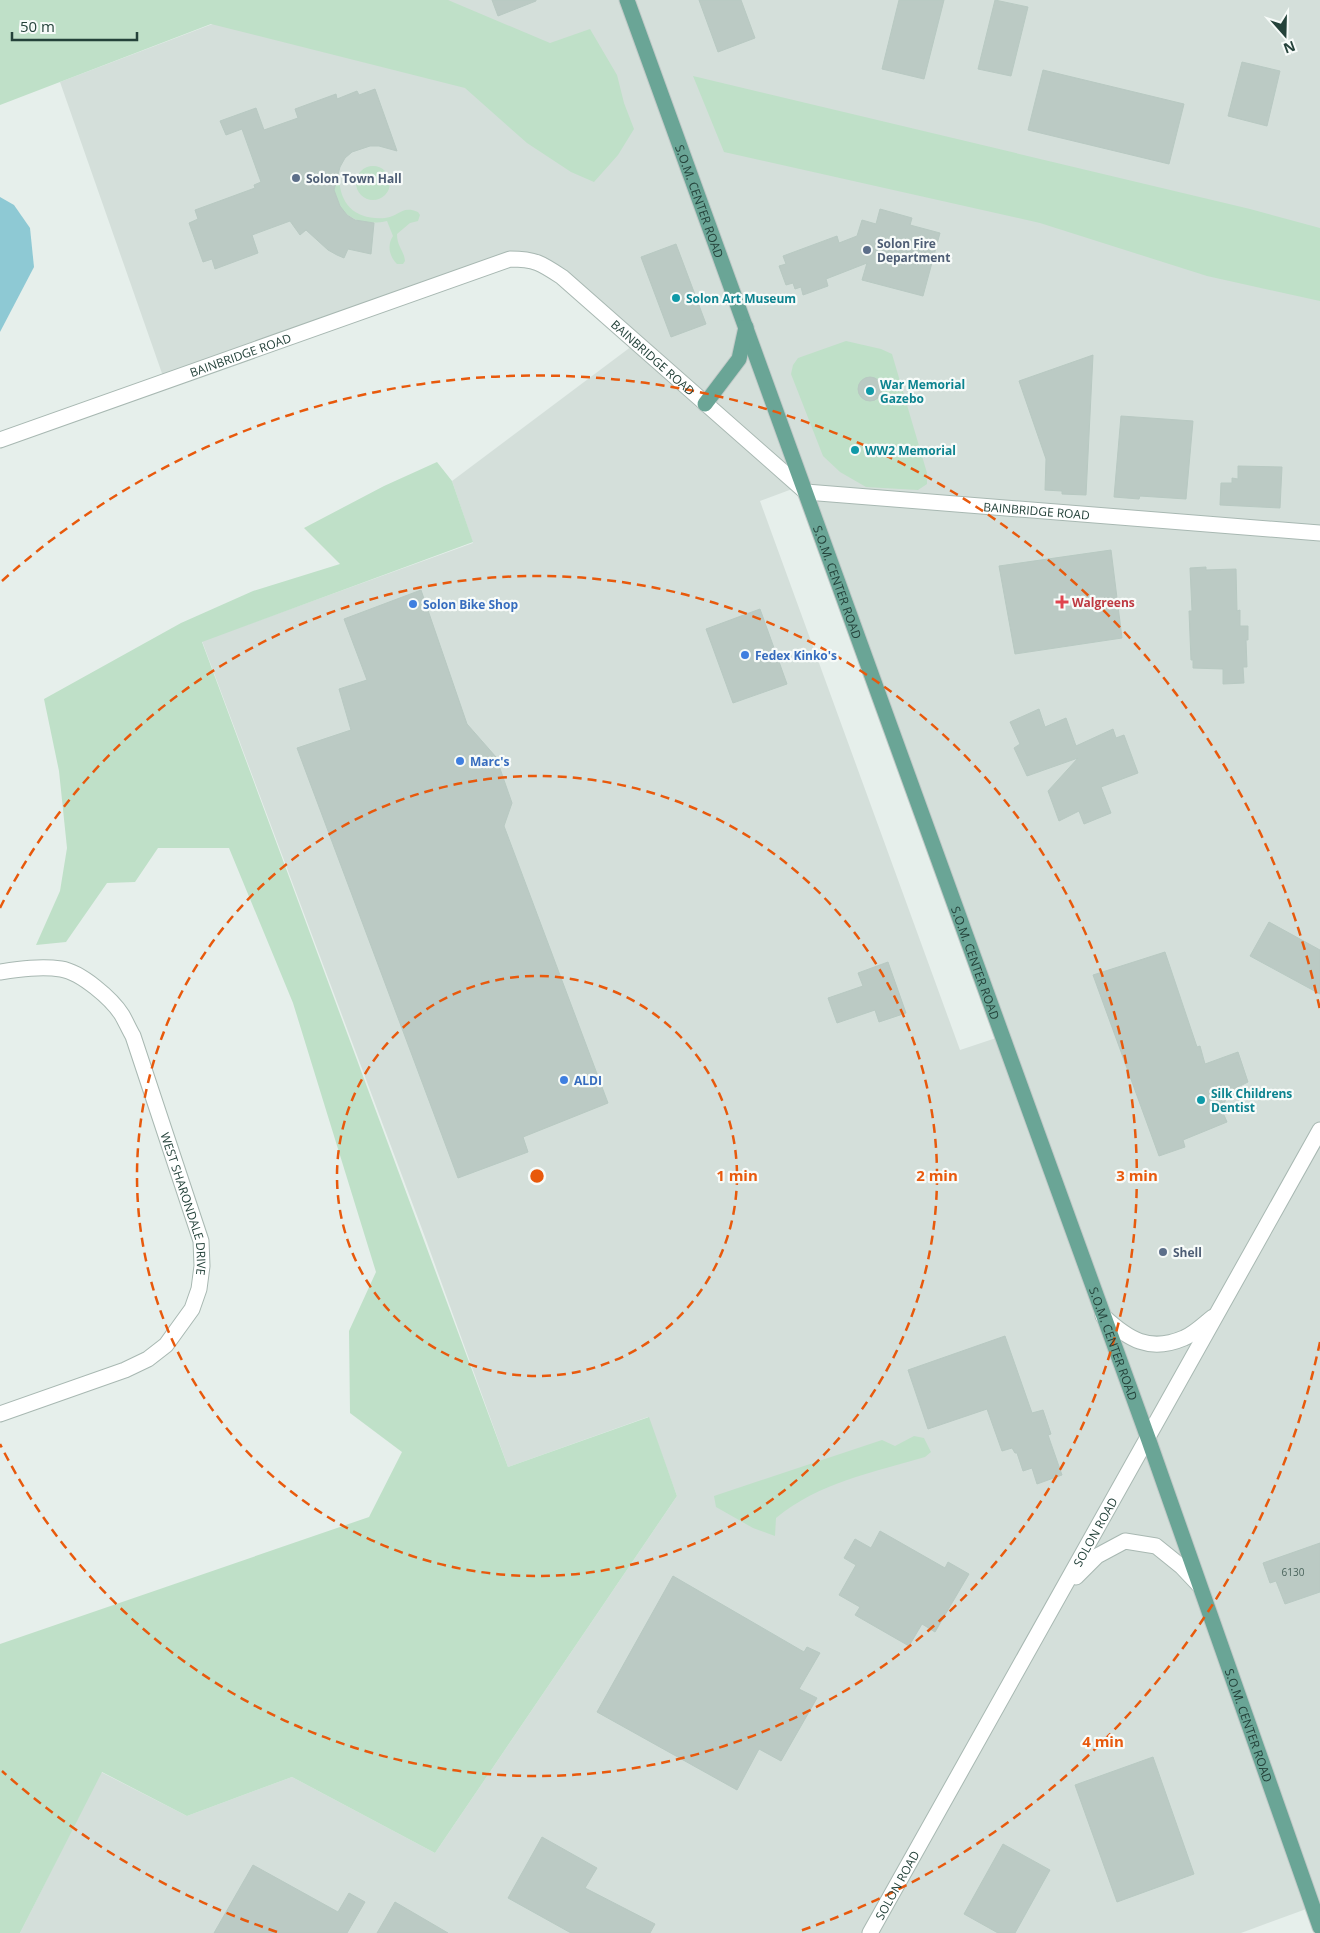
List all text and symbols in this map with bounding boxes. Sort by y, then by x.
scale bar [12,10,138,42]
north arrow [1260,10,1310,60]
text: 50 m [20,16,55,36]
text: N [1281,37,1298,59]
street label: S.O.M. CENTER ROAD [672,142,728,260]
place label: Solon Town Hall [306,170,402,187]
marker: Solon Town Hall [290,172,302,184]
place label: Solon Fire Department [877,235,950,266]
marker: Solon Fire Department [861,244,873,256]
place label: Solon Art Museum [686,290,796,307]
marker: Solon Art Museum [670,292,682,304]
street label: BAINBRIDGE ROAD [608,316,699,399]
street label: BAINBRIDGE ROAD [187,329,293,381]
place label: War Memorial Gazebo [880,376,965,407]
marker: War Memorial Gazebo [864,385,876,397]
place label: WW2 Memorial [865,442,956,459]
marker: WW2 Memorial [849,444,861,456]
street label: BAINBRIDGE ROAD [983,498,1090,523]
street label: S.O.M. CENTER ROAD [810,523,866,641]
place label: Walgreens [1072,594,1135,611]
place label: Solon Bike Shop [423,596,518,613]
marker: Walgreens [1056,596,1068,608]
marker: Solon Bike Shop [407,598,419,610]
place label: Fedex Kinko's [755,647,837,664]
marker: Fedex Kinko's [739,649,751,661]
place label: Marc's [470,753,509,770]
marker: Marc's [454,755,466,767]
street label: S.O.M. CENTER ROAD [947,904,1004,1022]
place label: ALDI [574,1072,602,1089]
marker: ALDI [558,1074,570,1086]
place label: Silk Childrens Dentist [1211,1085,1292,1116]
marker: Silk Childrens Dentist [1195,1094,1207,1106]
street label: WEST SHARONDALE DRIVE [157,1130,211,1276]
text: 1 min [716,1165,758,1185]
text: 2 min [916,1165,958,1185]
text: 3 min [1116,1165,1158,1185]
centre of rings [528,1167,546,1185]
place label: Shell [1173,1244,1202,1261]
marker: Shell [1157,1246,1169,1258]
street label: S.O.M. CENTER ROAD [1085,1284,1142,1403]
street label: SOLON ROAD [1069,1494,1121,1569]
house number: 6130 [1282,1565,1305,1579]
street label: S.O.M. CENTER ROAD [1221,1666,1277,1784]
text: 4 min [1082,1731,1124,1751]
street label: SOLON ROAD [871,1847,923,1923]

